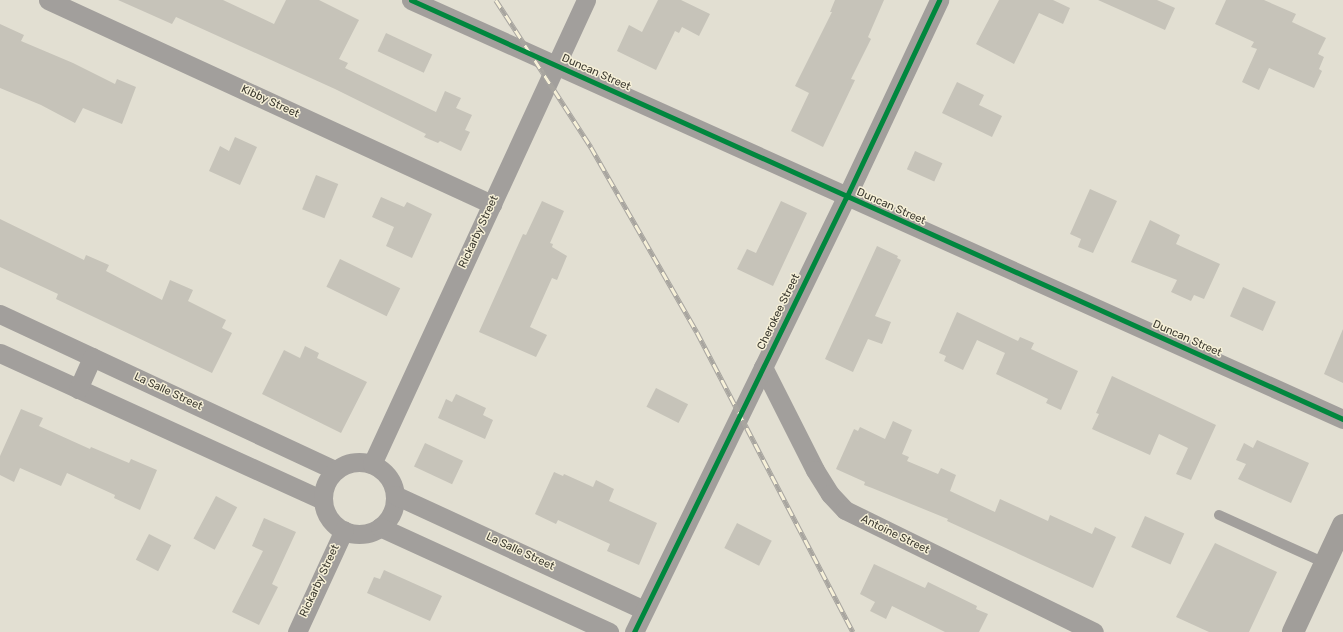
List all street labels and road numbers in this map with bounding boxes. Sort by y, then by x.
street label: Duncan Street [559,52,633,94]
street label: Kibby Street [239,83,301,121]
street label: Duncan Street [854,186,928,228]
street label: Rickarby Street [456,194,502,270]
street label: Cherokee Street [755,272,803,352]
street label: Duncan Street [1150,318,1224,360]
street label: La Salle Street [132,370,204,414]
street label: Antoine Street [859,513,931,557]
street label: La Salle Street [484,530,556,574]
street label: Rickarby Street [297,543,343,619]

